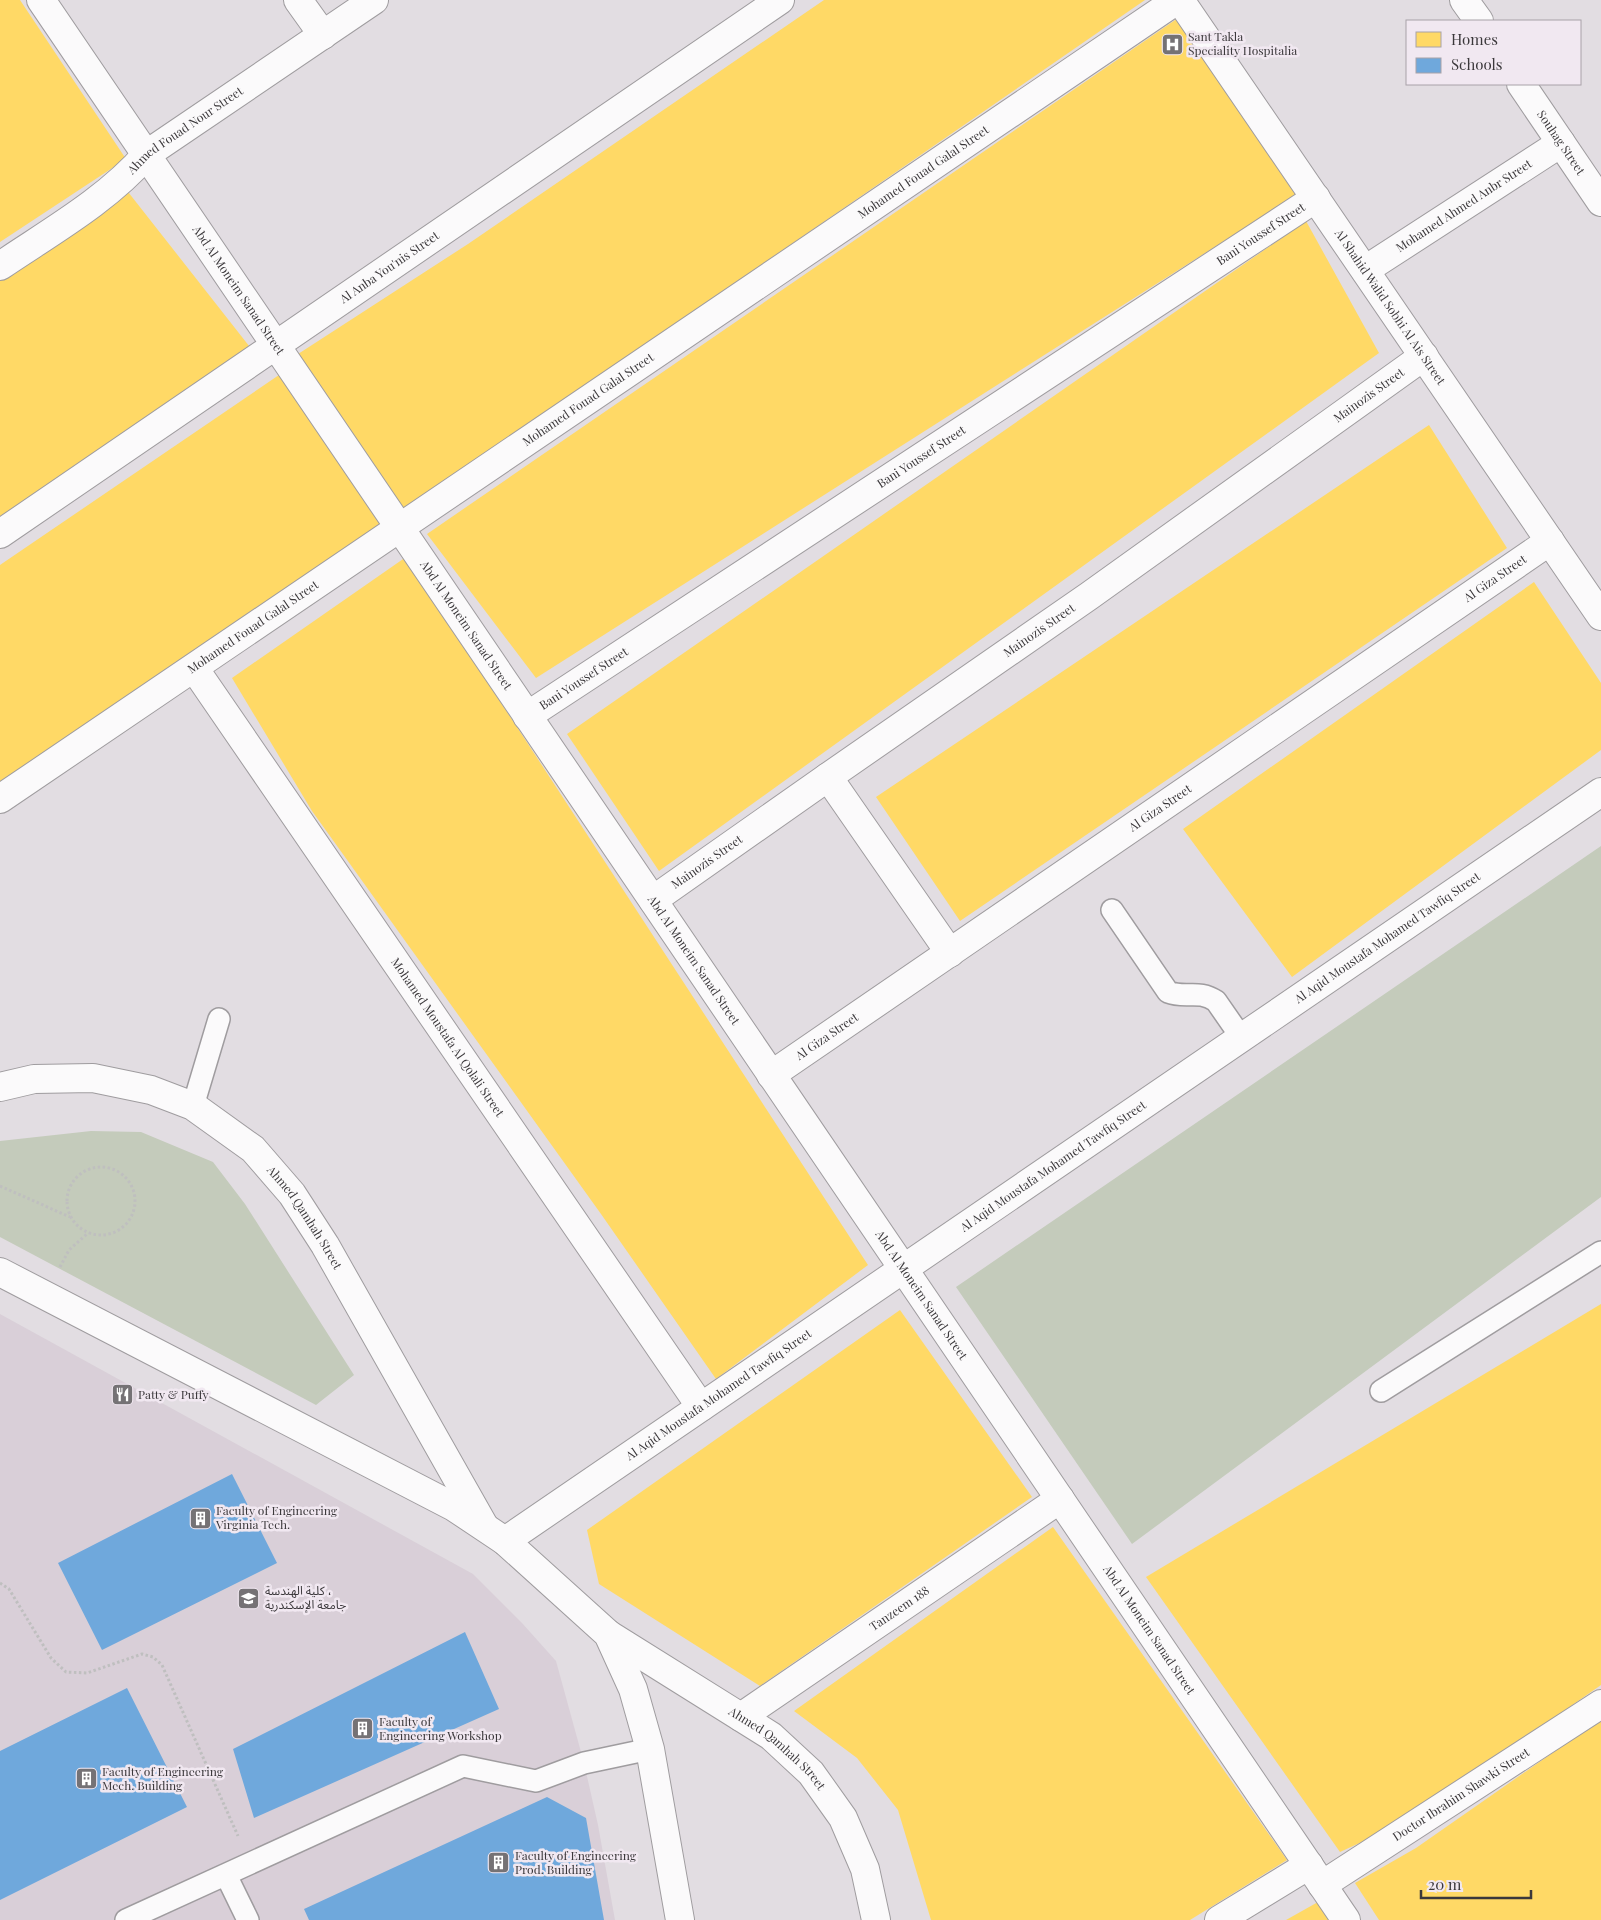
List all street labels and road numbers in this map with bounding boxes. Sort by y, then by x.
street label: Ahmed Fouad Nour Street [123,82,246,178]
street label: Souhag Street [1534,107,1590,178]
street label: Mohamed Fouad Galal Street [854,121,992,222]
street label: Mohamed Ahmed Anbr Street [1392,155,1535,255]
street label: Bani Youssef Street [1213,198,1308,268]
street label: Abd Al Moneim Sanad Street [189,221,289,358]
street label: Al Shahid Walid Sobhi Al Ais Street [1331,225,1450,388]
street label: Al Anba You'nis Street [335,226,442,307]
street label: Mohamed Fouad Galal Street [519,348,657,449]
street label: Mainozis Street [1330,363,1408,425]
street label: Bani Youssef Street [874,421,969,491]
street label: Al Giza Street [1459,550,1530,605]
street label: Abd Al Moneim Sanad Street [417,556,517,693]
street label: Mohamed Fouad Galal Street [184,576,322,676]
street label: Mainozis Street [1000,599,1078,660]
street label: Bani Youssef Street [536,643,631,713]
street label: Al Giza Street [1124,780,1195,835]
street label: Mainozis Street [668,830,746,892]
street label: Al Aqid Moustafa Mohamed Tawfiq Street [1290,867,1484,1007]
street label: Abd Al Moneim Sanad Street [644,891,745,1028]
street label: Mohamed Moustafa Al Qolali Street [388,954,509,1120]
street label: Al Giza Street [791,1008,862,1063]
street label: Al Aqid Moustafa Mohamed Tawfiq Street [956,1096,1149,1235]
street label: Ahmed Qamhah Street [263,1161,346,1273]
street label: Abd Al Moneim Sanad Street [872,1226,972,1363]
street label: Al Aqid Moustafa Mohamed Tawfiq Street [621,1324,815,1464]
street label: Abd Al Moneim Sanad Street [1100,1561,1200,1698]
street label: Tanzeem 188 [866,1582,932,1634]
street label: Ahmed Qamhah Street [725,1702,830,1793]
street label: Doctor Ibrahim Shawki Street [1389,1743,1533,1844]

